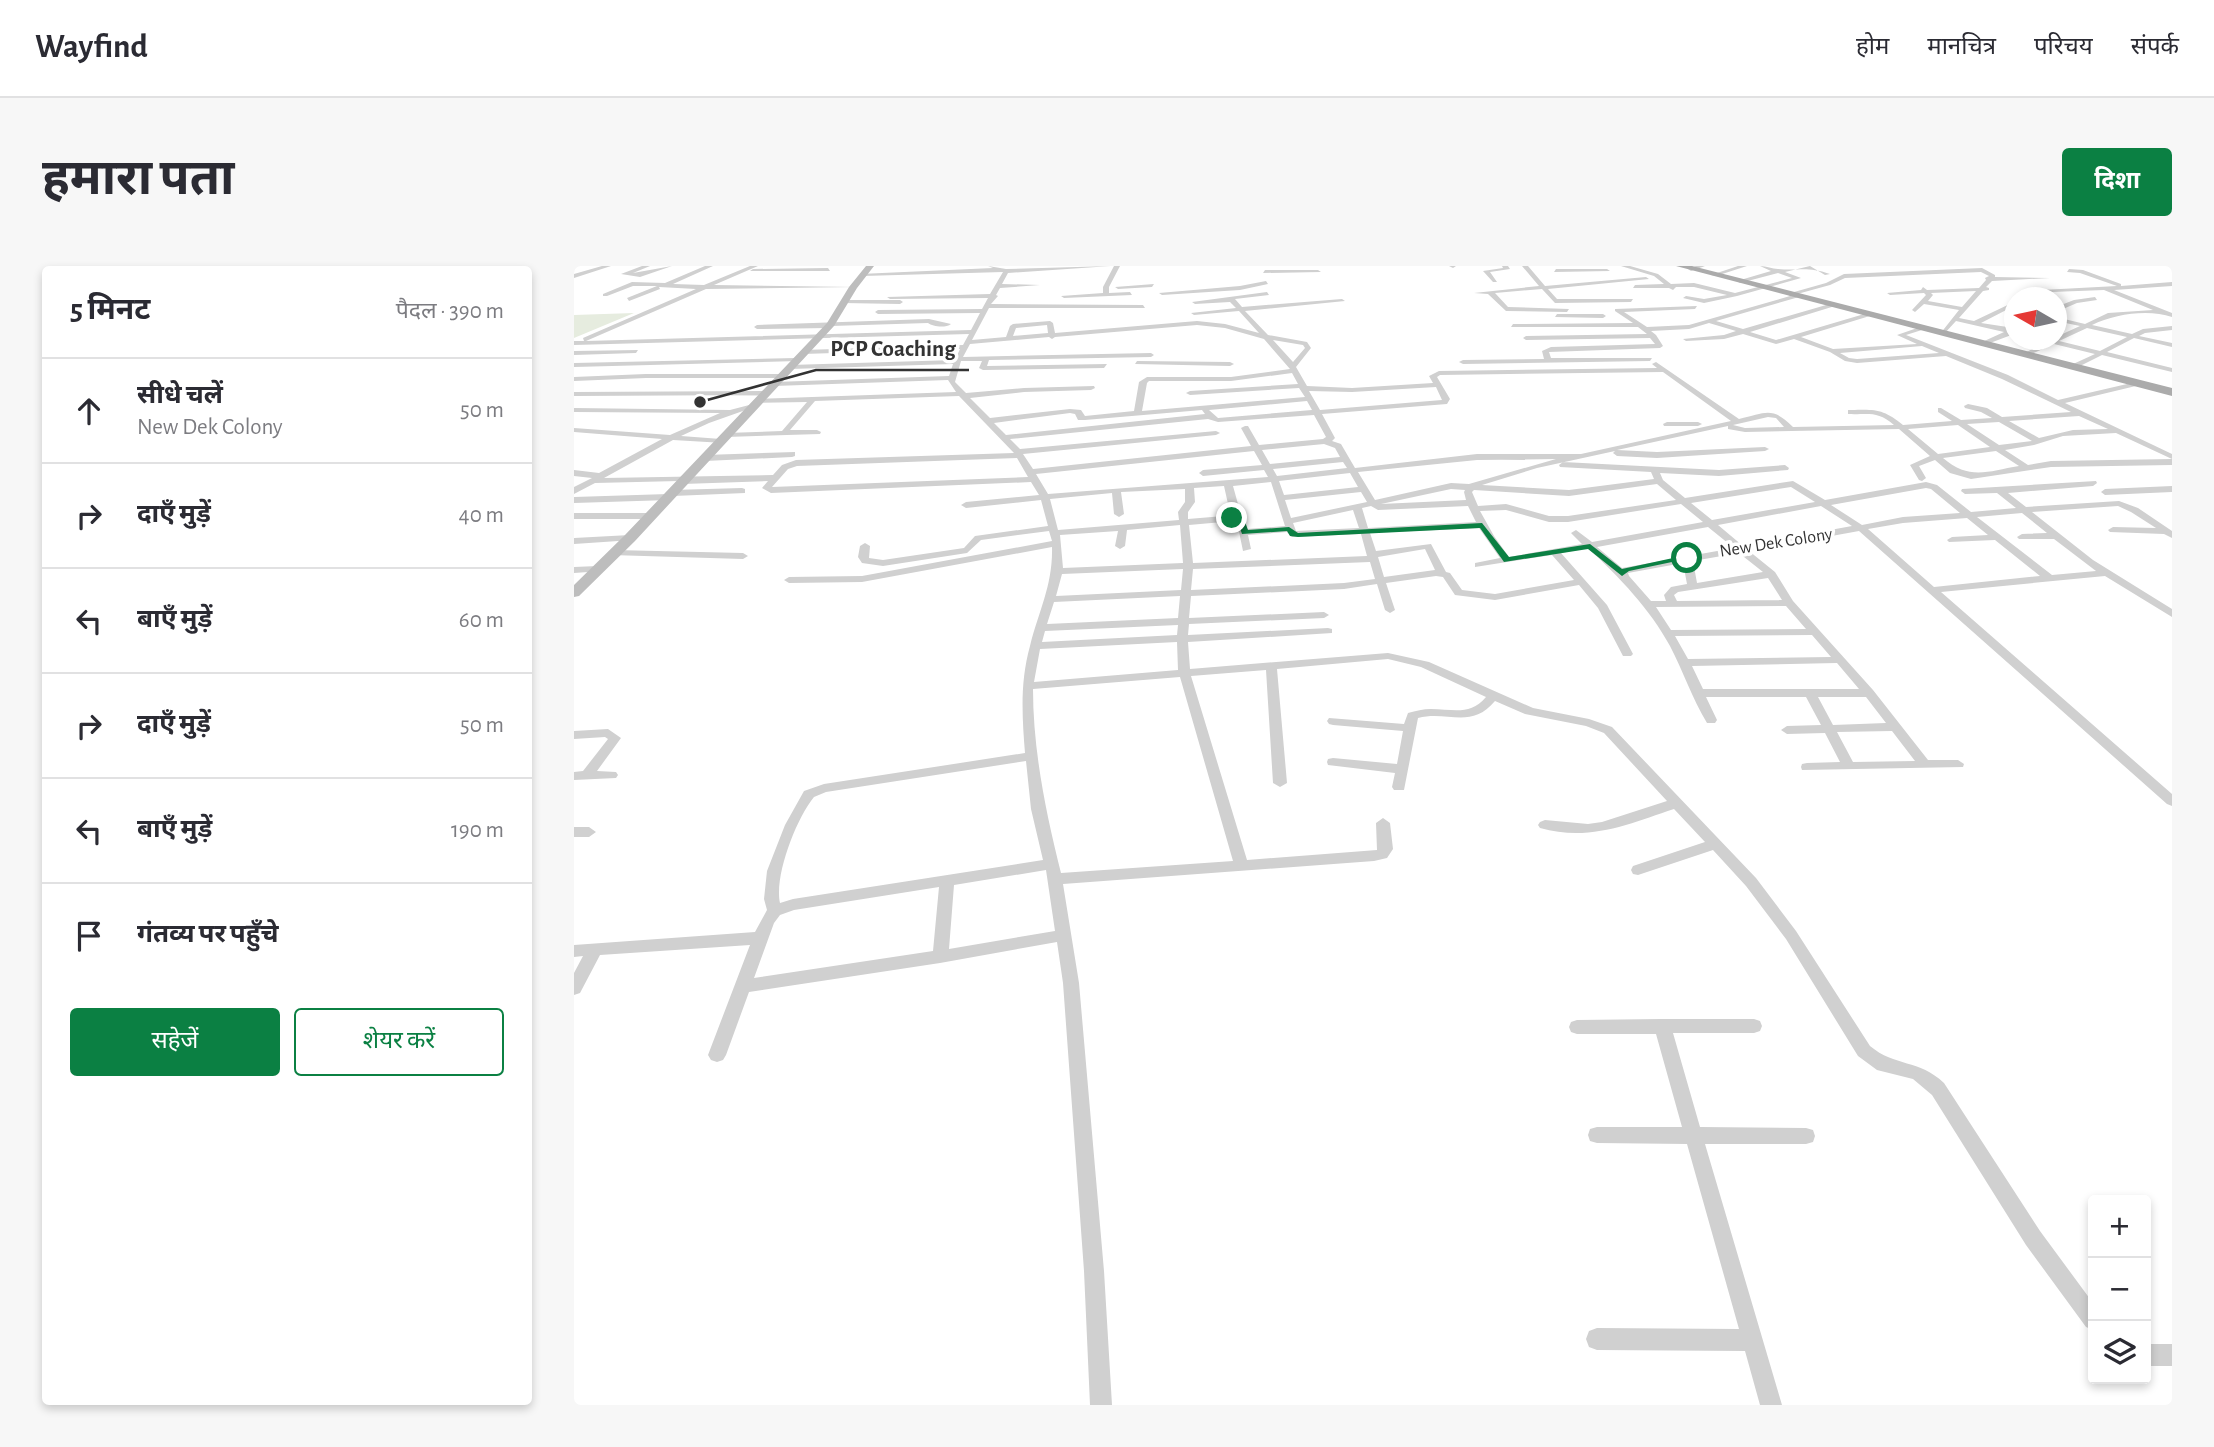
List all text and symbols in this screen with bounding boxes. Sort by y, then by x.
text: Wayfind [35,31,148,64]
text: होम [1856,35,1889,59]
text: मानचित्र [1927,35,1996,59]
text: परिचय [2034,35,2093,59]
text: संपर्क [2131,35,2179,59]
button: दिशा [2062,148,2172,216]
text: हमारा पता [42,155,234,204]
north arrow [2004,287,2067,350]
text: 5 मिनट [70,295,150,325]
text: पैदल · 390 m [396,300,504,323]
callout: PCP Coaching [816,326,969,370]
text: PCP Coaching [830,338,956,361]
text: सीधे चलें [137,382,223,408]
icon: ahead [70,392,108,430]
text: 50 m [460,399,504,422]
text: New Dek Colony [137,416,283,439]
icon: right [70,497,108,535]
text: दाएँ मुड़ें [137,501,211,527]
route end [1216,502,1247,533]
text: 40 m [459,504,504,527]
street label: New Dek Colony [1718,525,1834,561]
route start [1671,542,1702,573]
icon: left [70,602,108,640]
text: बाएँ मुड़ें [137,606,212,632]
text: 60 m [459,609,504,632]
icon: right [70,707,108,745]
text: दाएँ मुड़ें [137,711,211,737]
text: 50 m [460,714,504,737]
icon: left [70,812,108,850]
text: बाएँ मुड़ें [137,816,212,842]
text: 190 m [451,819,504,842]
icon: arrive [70,917,108,955]
text: गंतव्य पर पहुँचे [137,921,279,947]
button: सहेजें [70,1008,280,1076]
button: शेयर करें [294,1008,504,1076]
map controls [2088,1195,2151,1384]
button: + [2088,1195,2151,1258]
button: − [2088,1258,2151,1321]
button: layers [2088,1321,2151,1384]

